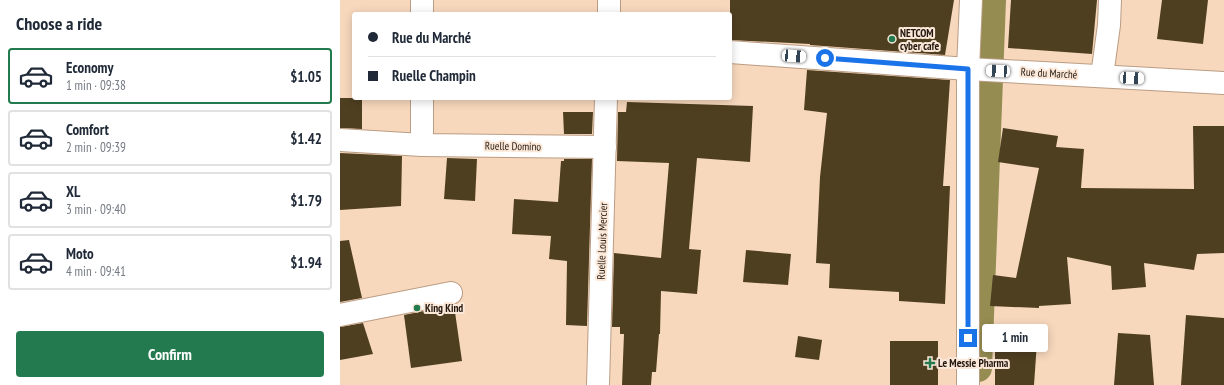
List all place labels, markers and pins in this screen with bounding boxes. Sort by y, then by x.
place label: NETCOM cyber cafe [900,26,939,53]
marker: NETCOM cyber cafe [887,34,897,44]
place label: King Kind [425,301,463,315]
marker: King Kind [412,303,422,313]
place label: Le Messie Pharma [938,356,1009,370]
marker: Le Messie Pharma [925,358,935,368]

